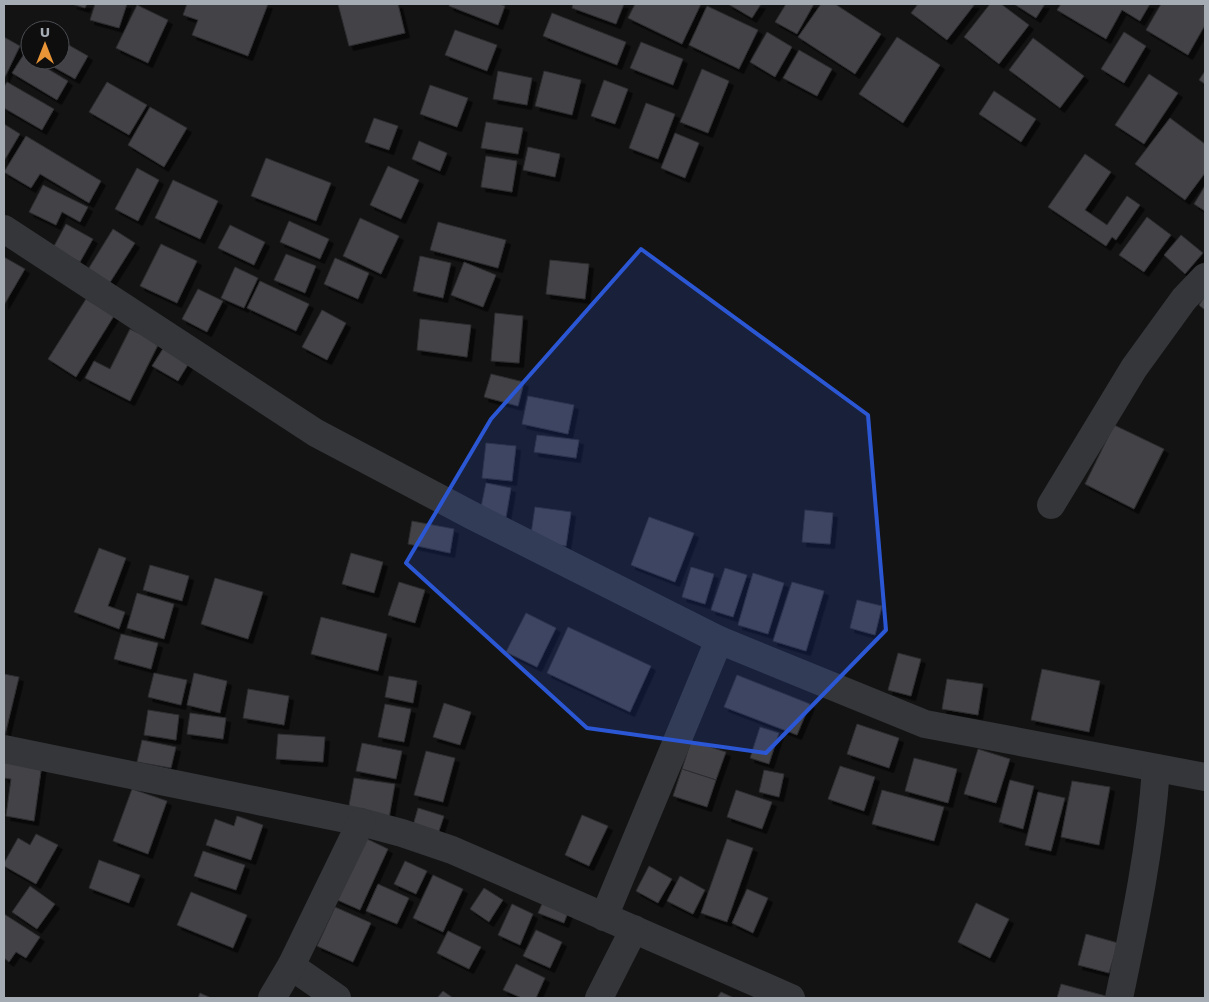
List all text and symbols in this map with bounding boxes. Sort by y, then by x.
north arrow [20,20,70,70]
text: U [40,24,50,40]

